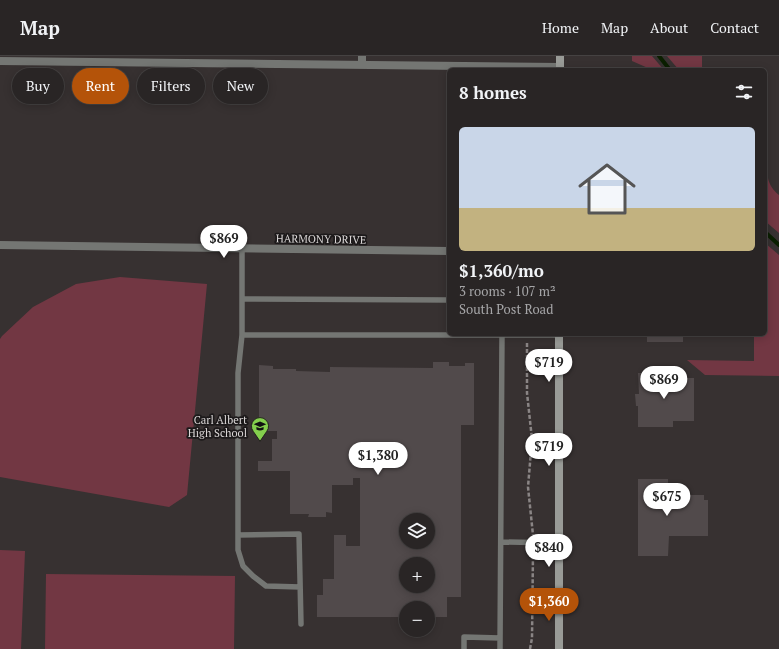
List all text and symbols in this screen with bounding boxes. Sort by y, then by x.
text: Map [20,15,60,40]
text: Home [542,18,579,37]
text: Map [601,18,628,37]
text: About [650,18,688,37]
text: Contact [710,18,759,37]
chip: Buy [12,68,64,104]
chip: Rent [72,68,129,104]
chip: Filters [137,68,205,104]
chip: New [213,68,268,104]
text: 8 homes [459,81,527,104]
icon: filters [733,81,755,103]
icon: home [571,153,643,225]
pin: $869 [200,225,248,259]
text: $869 [209,229,239,247]
street label: HARMONY DRIVE [276,231,366,247]
text: $1,360/mo [459,259,544,282]
text: 3 rooms · 107 m² [459,282,556,300]
text: South Post Road [459,300,553,318]
pin: $719 [525,349,573,383]
text: $719 [534,353,564,371]
pin: $869 [640,366,688,400]
text: $869 [649,370,679,388]
place label: Carl Albert High School [188,413,247,440]
school or university icon: Carl Albert High School [250,416,270,441]
pin: $719 [525,433,573,467]
text: $719 [534,437,564,455]
pin: $1,380 [345,442,411,476]
text: $1,380 [358,446,398,464]
pin: $675 [643,483,691,517]
text: $675 [652,487,682,505]
map controls [399,513,435,637]
button: layers [399,513,435,549]
pin: $840 [525,534,573,568]
text: $840 [534,538,564,556]
button: + [399,557,435,593]
pin: $1,360 [516,588,582,622]
text: $1,360 [529,592,569,610]
button: − [399,601,435,637]

